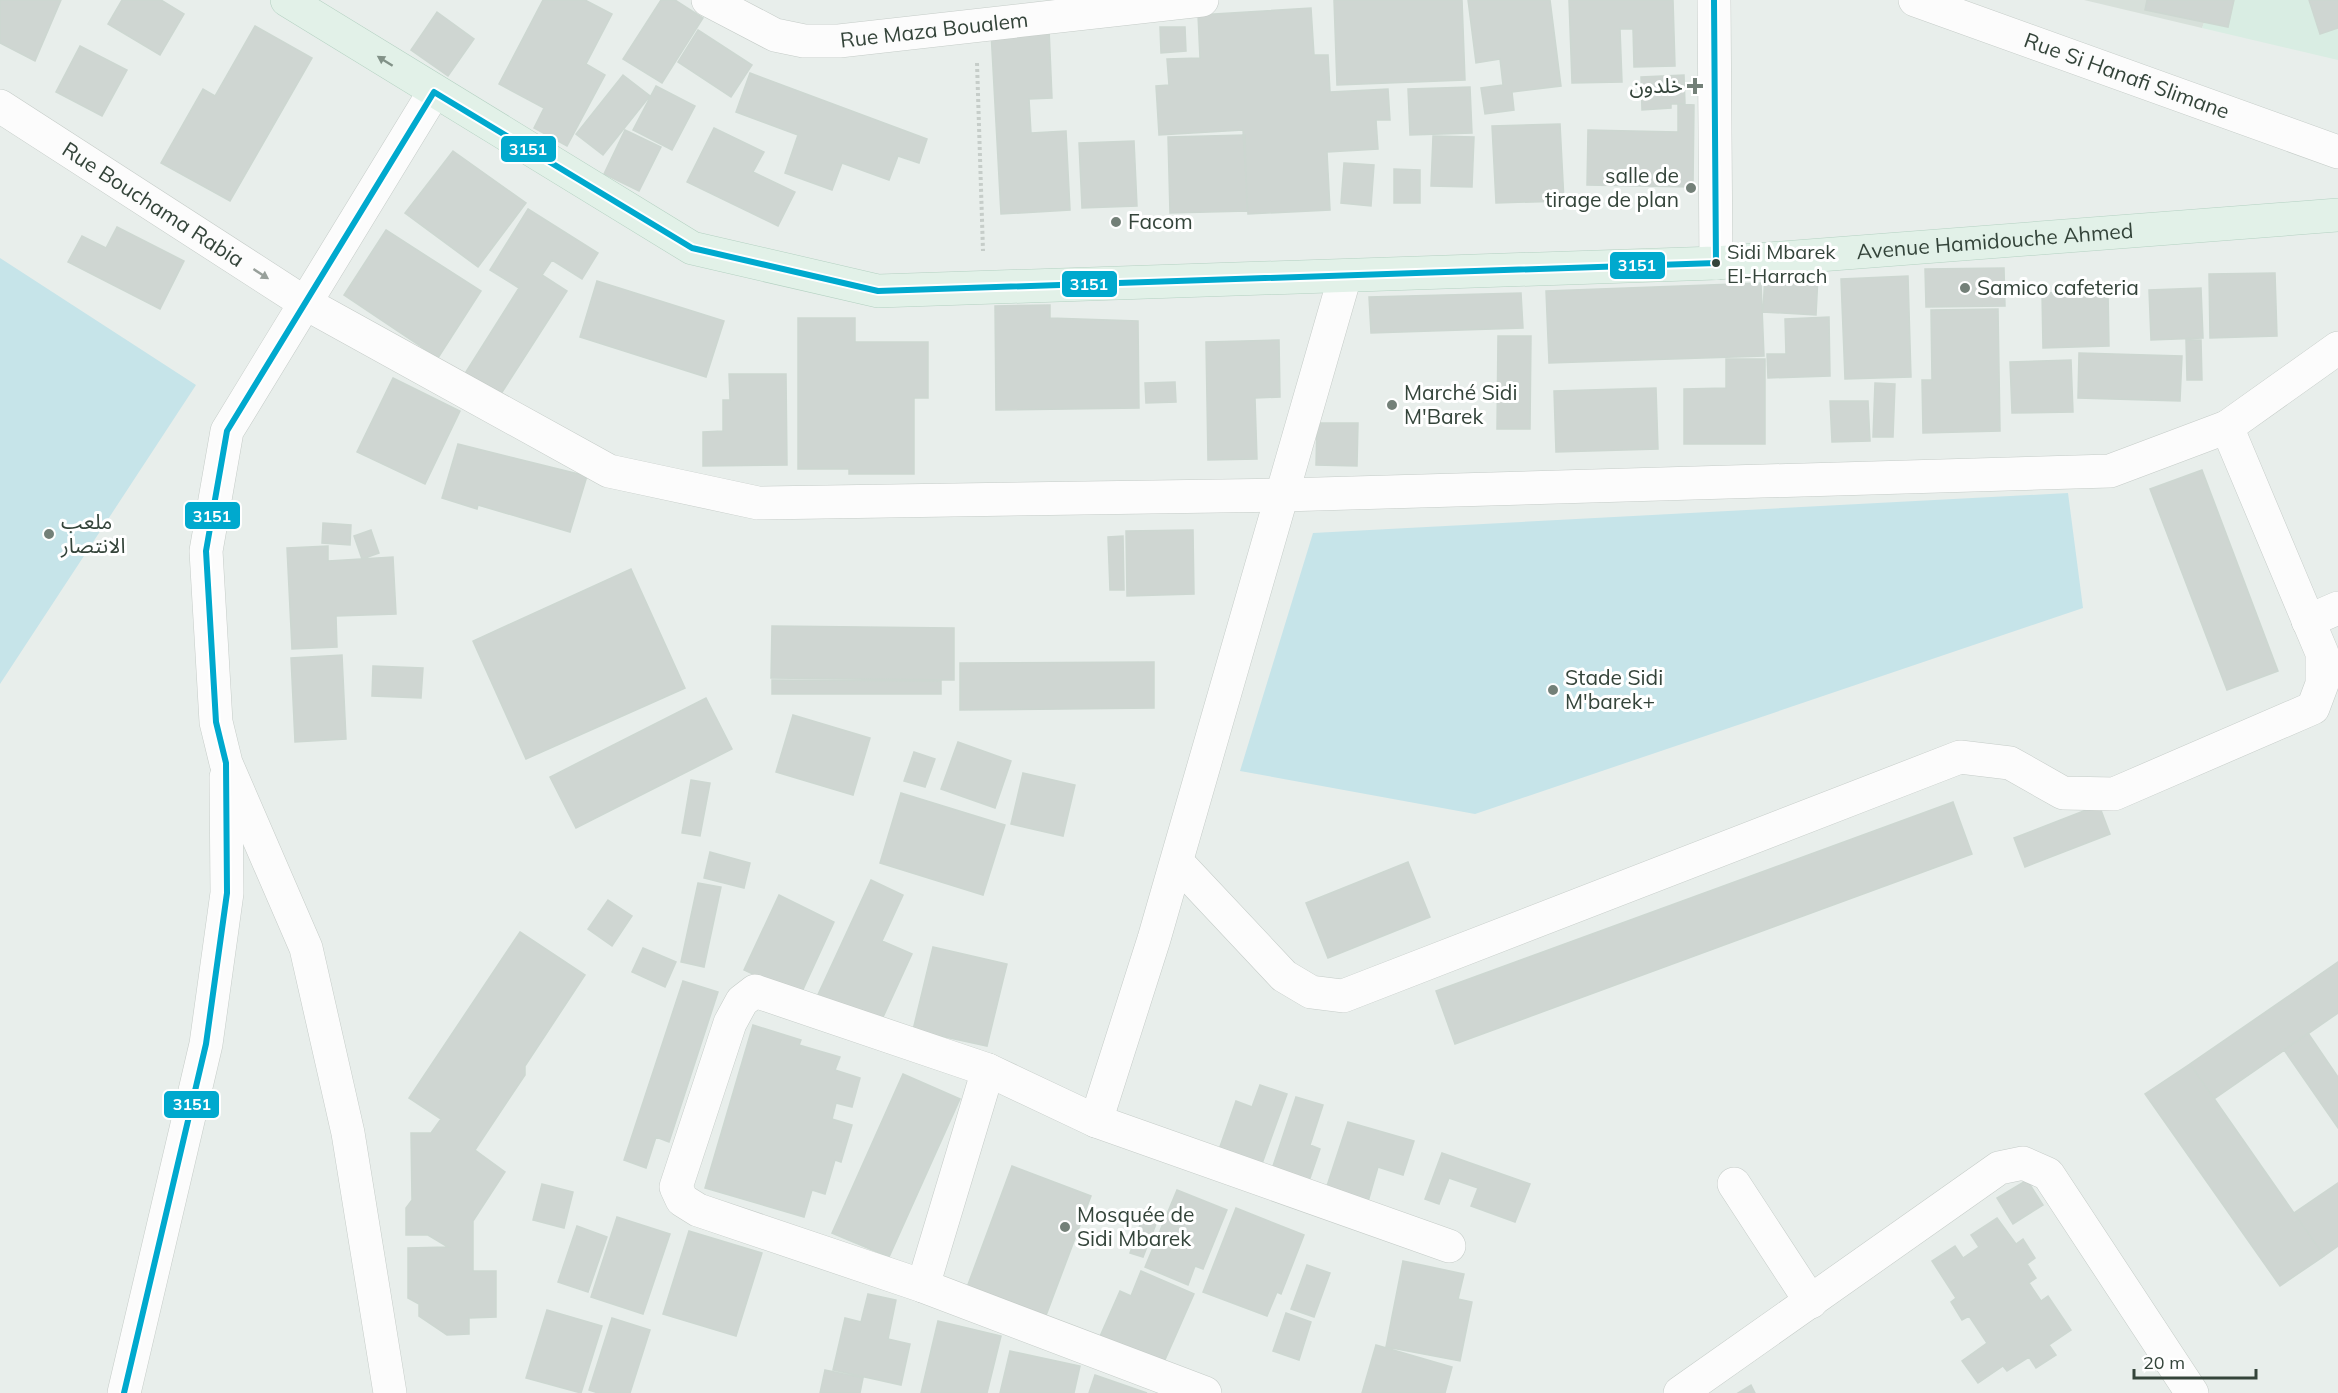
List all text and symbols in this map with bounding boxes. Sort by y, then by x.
street label: Rue Maza Boualem [839,6,1029,53]
street label: Rue Si Hanafi Slimane [2021,26,2233,124]
one-way arrow [377,56,393,67]
place label: خلدون [1629,72,1683,98]
marker: خلدون [1688,79,1702,93]
line badge: 3151 [500,135,557,163]
street label: Rue Bouchama Rabia [58,136,249,272]
text: 3151 [509,139,547,159]
place label: salle de tirage de plan [1545,162,1679,212]
marker: salle de tirage de plan [1684,181,1698,195]
place label: Facom [1128,208,1193,234]
marker: Facom [1109,215,1123,229]
street label: Avenue Hamidouche Ahmed [1855,217,2134,264]
place label: Sidi Mbarek El-Harrach [1727,239,1836,288]
line badge: 3151 [1609,251,1666,280]
text: 3151 [1618,255,1656,275]
marker: Sidi Mbarek El-Harrach [1710,257,1722,269]
one-way arrow [253,268,269,279]
line badge: 3151 [1061,270,1118,298]
text: 3151 [1070,274,1108,294]
place label: Samico cafeteria [1977,274,2139,300]
marker: Samico cafeteria [1958,281,1972,295]
place label: Marché Sidi M'Barek [1404,379,1517,429]
marker: Marché Sidi M'Barek [1385,398,1399,412]
line badge: 3151 [184,501,241,530]
text: 3151 [193,506,231,526]
place label: ملعب الانتصار [60,508,125,558]
marker: ملعب الانتصار [42,527,56,541]
place label: Stade Sidi M'barek+ [1565,664,1663,714]
marker: Stade Sidi M'barek+ [1546,683,1560,697]
line badge: 3151 [163,1090,220,1119]
text: 3151 [173,1094,211,1114]
place label: Mosquée de Sidi Mbarek [1077,1201,1195,1251]
marker: Mosquée de Sidi Mbarek [1058,1220,1072,1234]
scale bar [2134,1342,2256,1380]
text: 20 m [2143,1351,2185,1374]

